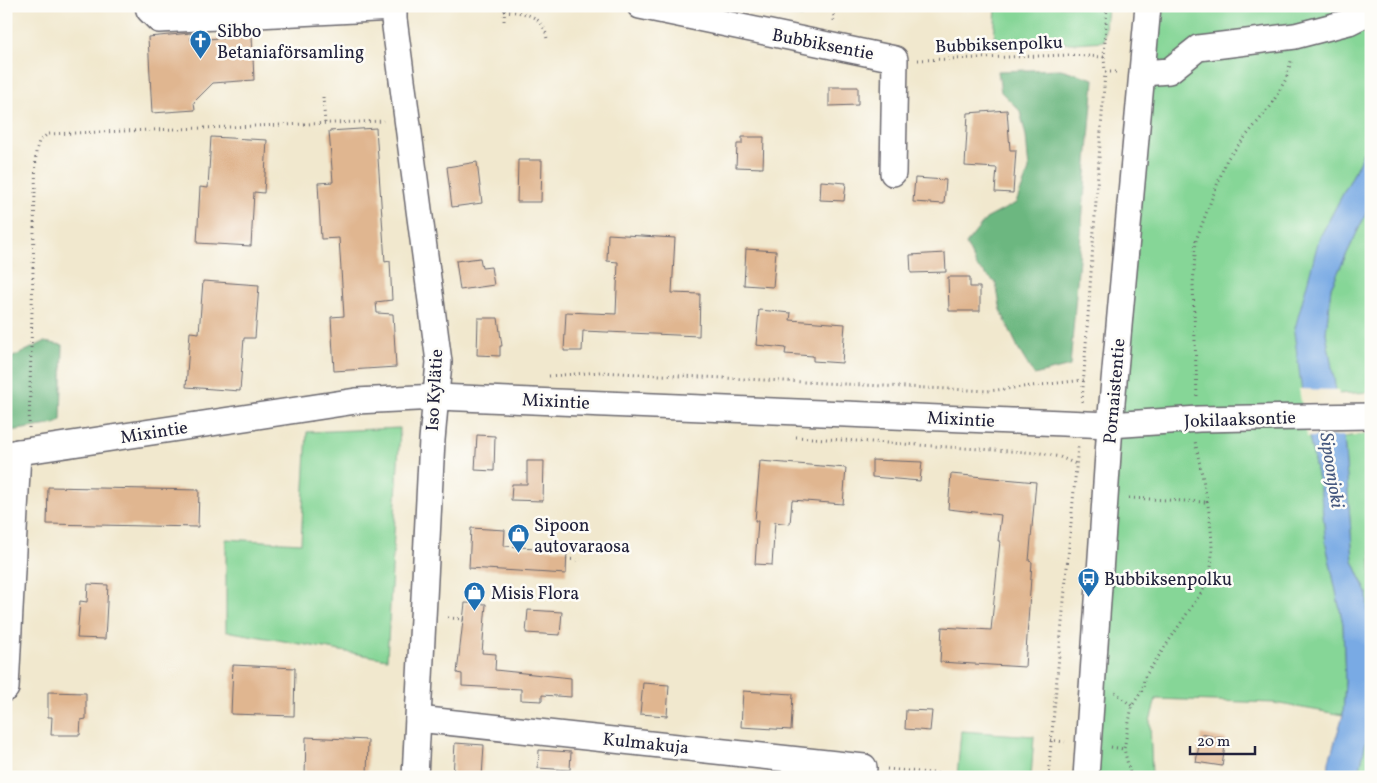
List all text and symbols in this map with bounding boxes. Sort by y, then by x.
place label: Sibbo Betaniaförsamling [217,20,364,66]
street label: Bubbiksentie [770,23,876,68]
church icon: Sibbo Betaniaförsamling [189,29,213,60]
street label: Bubbiksenpolku [935,31,1064,60]
street label: Pornaistentie [1098,337,1133,445]
street label: Iso Kylätie [421,348,450,432]
street label: Mixintie [521,388,591,417]
street label: Mixintie [926,406,996,435]
street label: Jokilaaksontie [1184,406,1296,435]
street label: Mixintie [119,416,190,451]
water label: Sipoonjoki [1312,431,1350,510]
place label: Sipoon autovaraosa [534,514,630,560]
shop icon: Sipoon autovaraosa [506,523,530,554]
bus stop icon: Bubbiksenpolku [1076,567,1100,598]
place label: Bubbiksenpolku [1104,568,1232,593]
shop icon: Misis Flora [463,581,487,612]
place label: Misis Flora [491,582,579,607]
scale bar [1190,723,1254,755]
street label: Kulmakuja [601,728,690,761]
text: 20 m [1197,732,1230,753]

